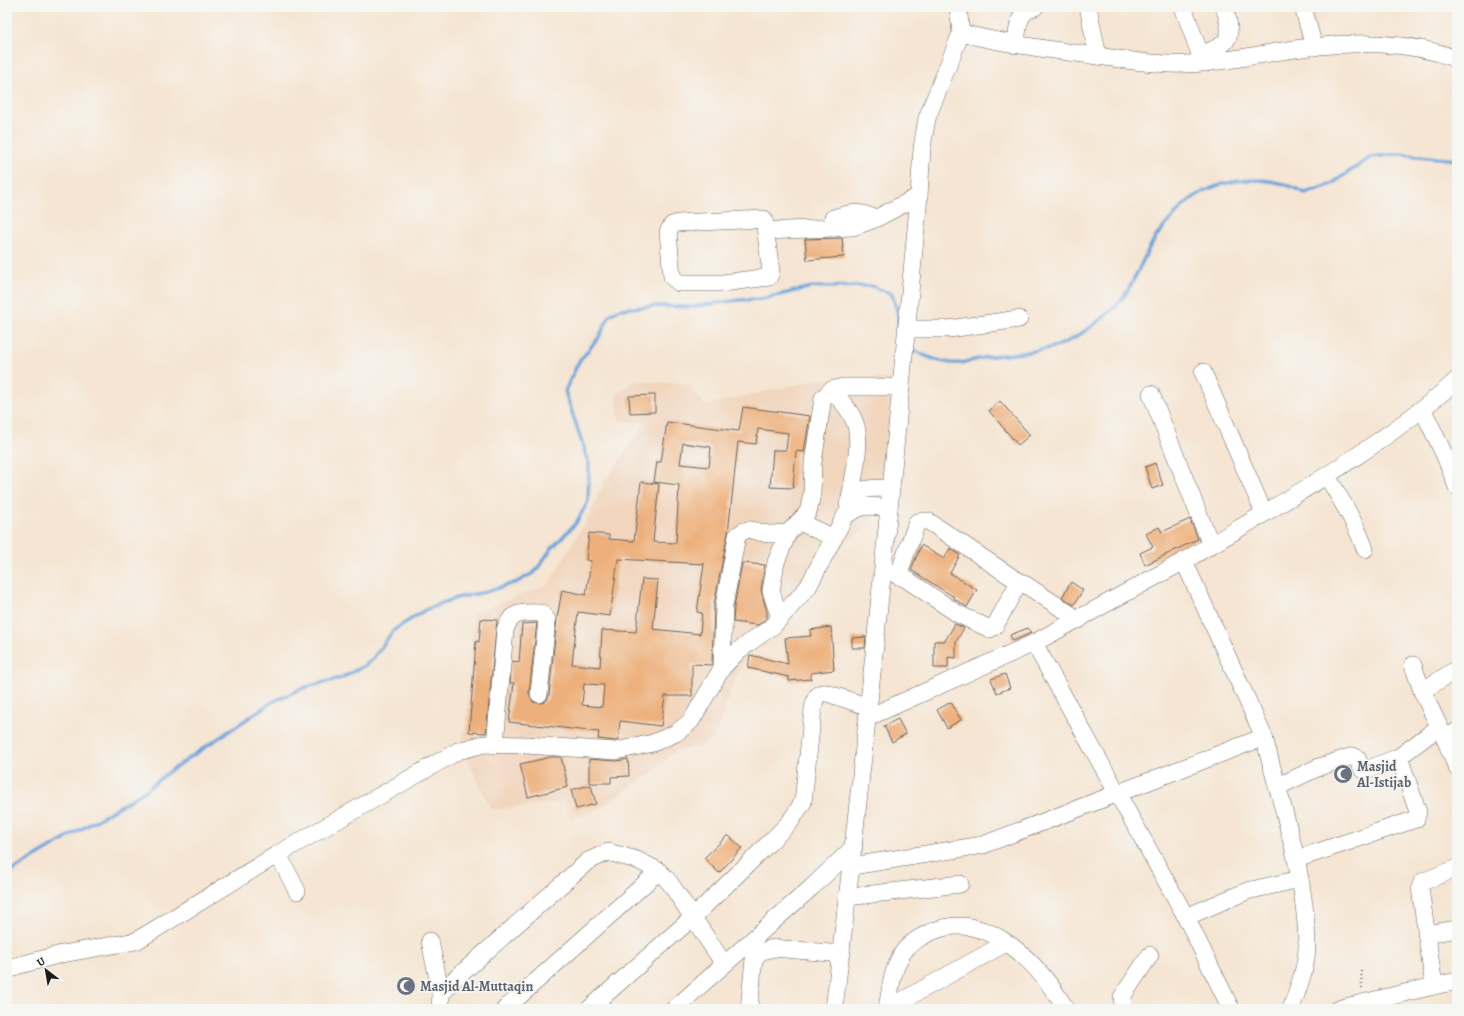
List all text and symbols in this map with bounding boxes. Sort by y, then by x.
place label: Masjid Al-Istijab [1356,757,1411,792]
mosque icon: Masjid Al-Istijab [1332,763,1354,785]
north arrow [26,950,66,990]
text: U [34,953,49,970]
mosque icon: Masjid Al-Muttaqin [395,975,417,997]
place label: Masjid Al-Muttaqin [420,977,533,996]

